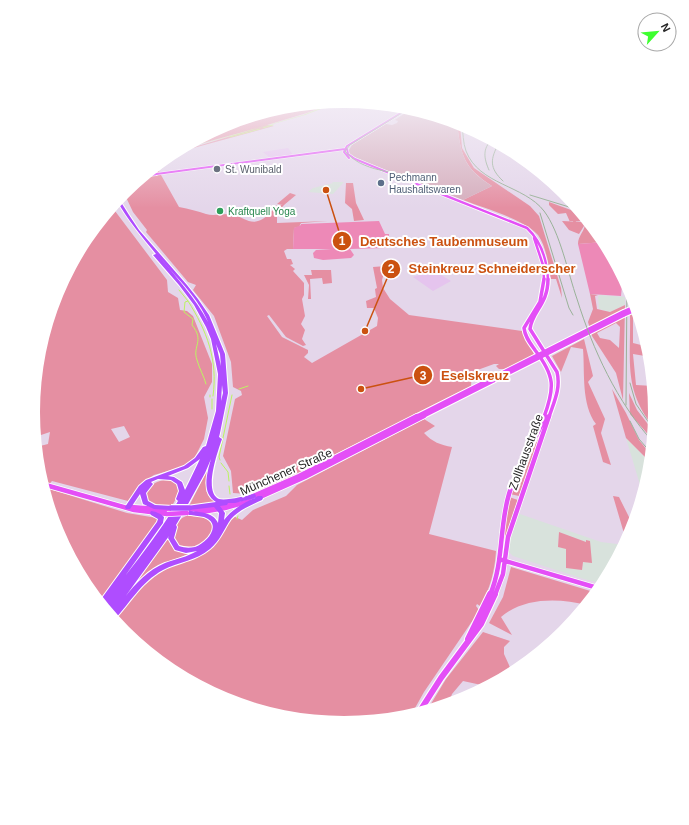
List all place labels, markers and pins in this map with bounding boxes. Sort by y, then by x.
marker: St. Wunibald [212,164,222,174]
place label: St. Wunibald [225,164,282,175]
place label: Pechmann Haushaltswaren [389,172,461,195]
marker: Pechmann Haushaltswaren [376,178,386,188]
marker: Kraftquell Yoga [215,206,225,216]
place label: Kraftquell Yoga [228,206,296,217]
callout: Deutsches Taubenmuseum [332,229,536,254]
callout: Steinkreuz Schneiderscher [381,256,584,281]
callout: Eselskreuz [413,363,517,388]

